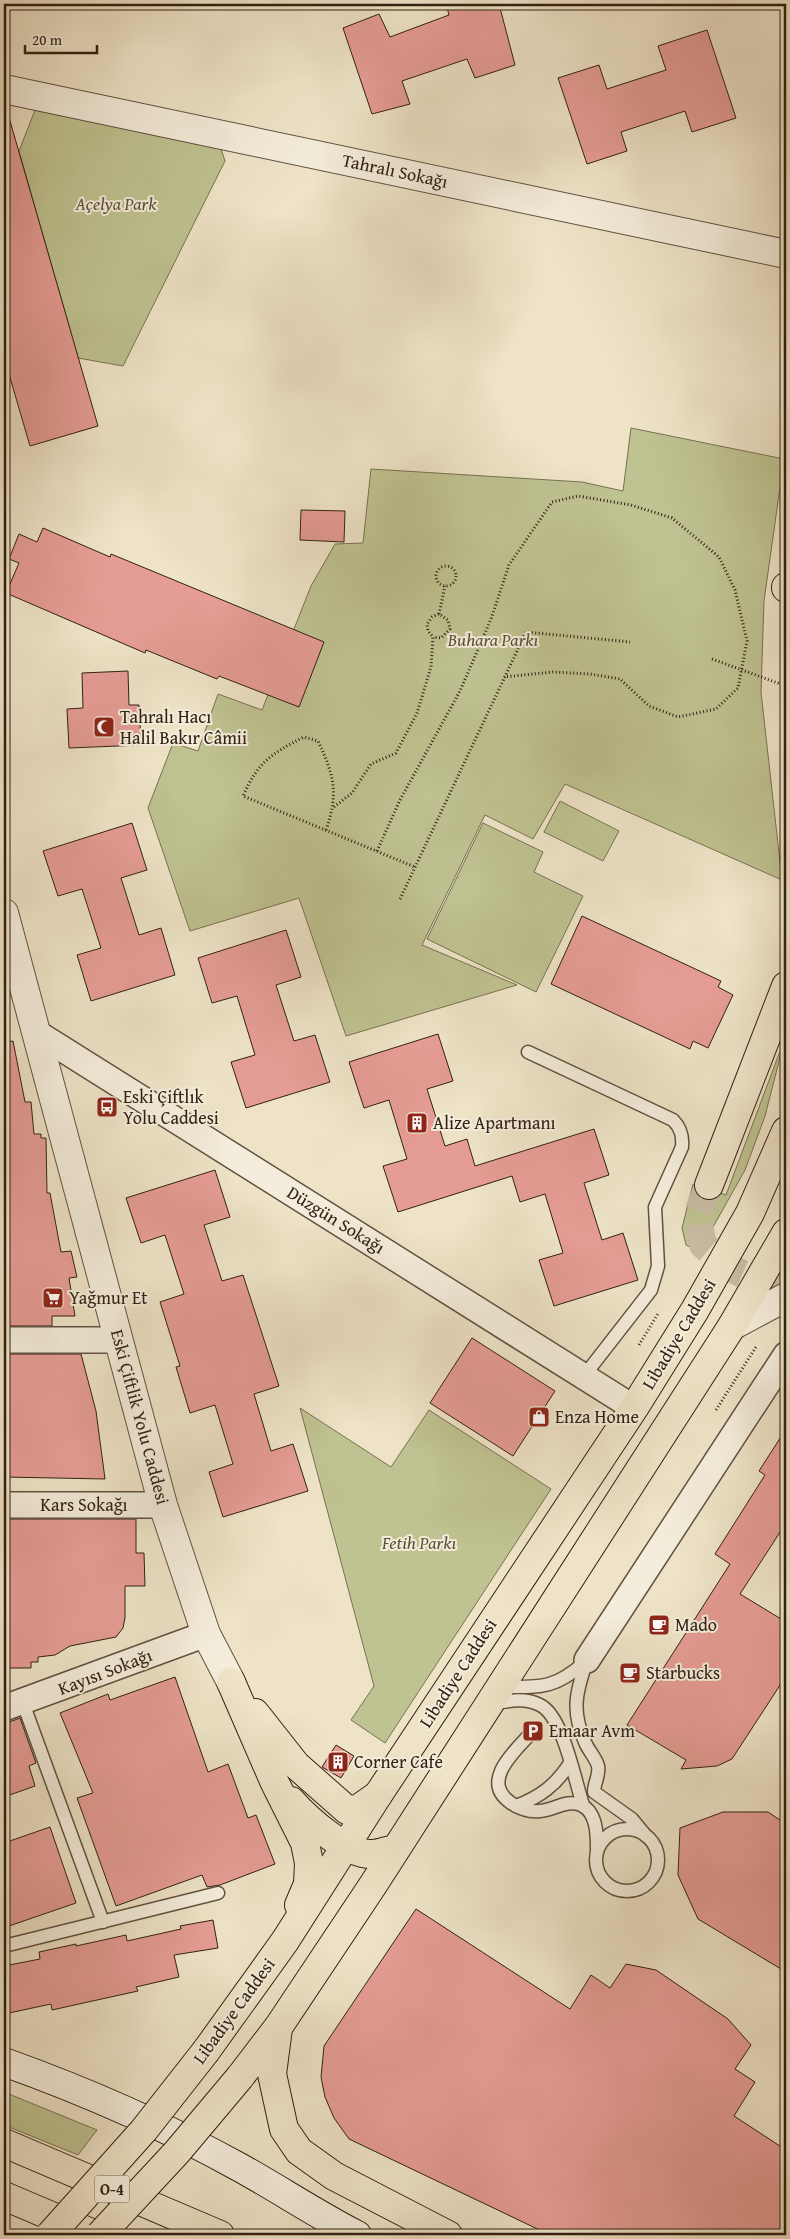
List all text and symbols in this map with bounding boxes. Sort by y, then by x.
scale bar [25,22,98,54]
text: 20 m [32,29,63,50]
street label: Tahralı Sokağı [340,146,450,195]
park label: Açelya Park [74,190,157,217]
park label: Buhara Parkı [447,626,539,653]
place label: Tahralı Hacı Halil Bakır Câmii [120,703,247,751]
mosque icon: Tahralı Hacı Halil Bakır Câmii [92,715,116,739]
place label: Eski Çiftlık Yolu Caddesi [123,1083,219,1131]
bus stop icon: Eski Çiftlık Yolu Caddesi [95,1095,119,1119]
place label: Alize Apartmanı [433,1109,556,1136]
building icon: Alize Apartmanı [405,1111,429,1135]
street label: Düzgün Sokağı [282,1179,390,1260]
street label: Libadiye Caddesi [635,1273,722,1394]
place label: Yağmur Et [69,1284,148,1311]
supermarket icon: Yağmur Et [41,1286,65,1310]
street label: Eski Çiftlik Yolu Caddesi [104,1326,177,1508]
place label: Enza Home [555,1403,639,1430]
shop icon: Enza Home [527,1405,551,1429]
street label: Kars Sokağı [40,1491,128,1518]
park label: Fetih Parkı [381,1529,457,1556]
place label: Mado [675,1611,717,1638]
street label: Libadiye Caddesi [412,1613,503,1733]
cafe icon: Mado [647,1613,671,1637]
street label: Kayısı Sokağı [54,1641,156,1702]
place label: Starbucks [646,1659,720,1686]
cafe icon: Starbucks [618,1661,642,1685]
place label: Emaar Avm [549,1717,635,1744]
parking icon: Emaar Avm [521,1719,545,1743]
place label: Corner Cafe [354,1748,443,1775]
building icon: Corner Cafe [326,1750,350,1774]
street label: Libadiye Caddesi [186,1952,281,2069]
road number: O-4 [94,2176,130,2202]

